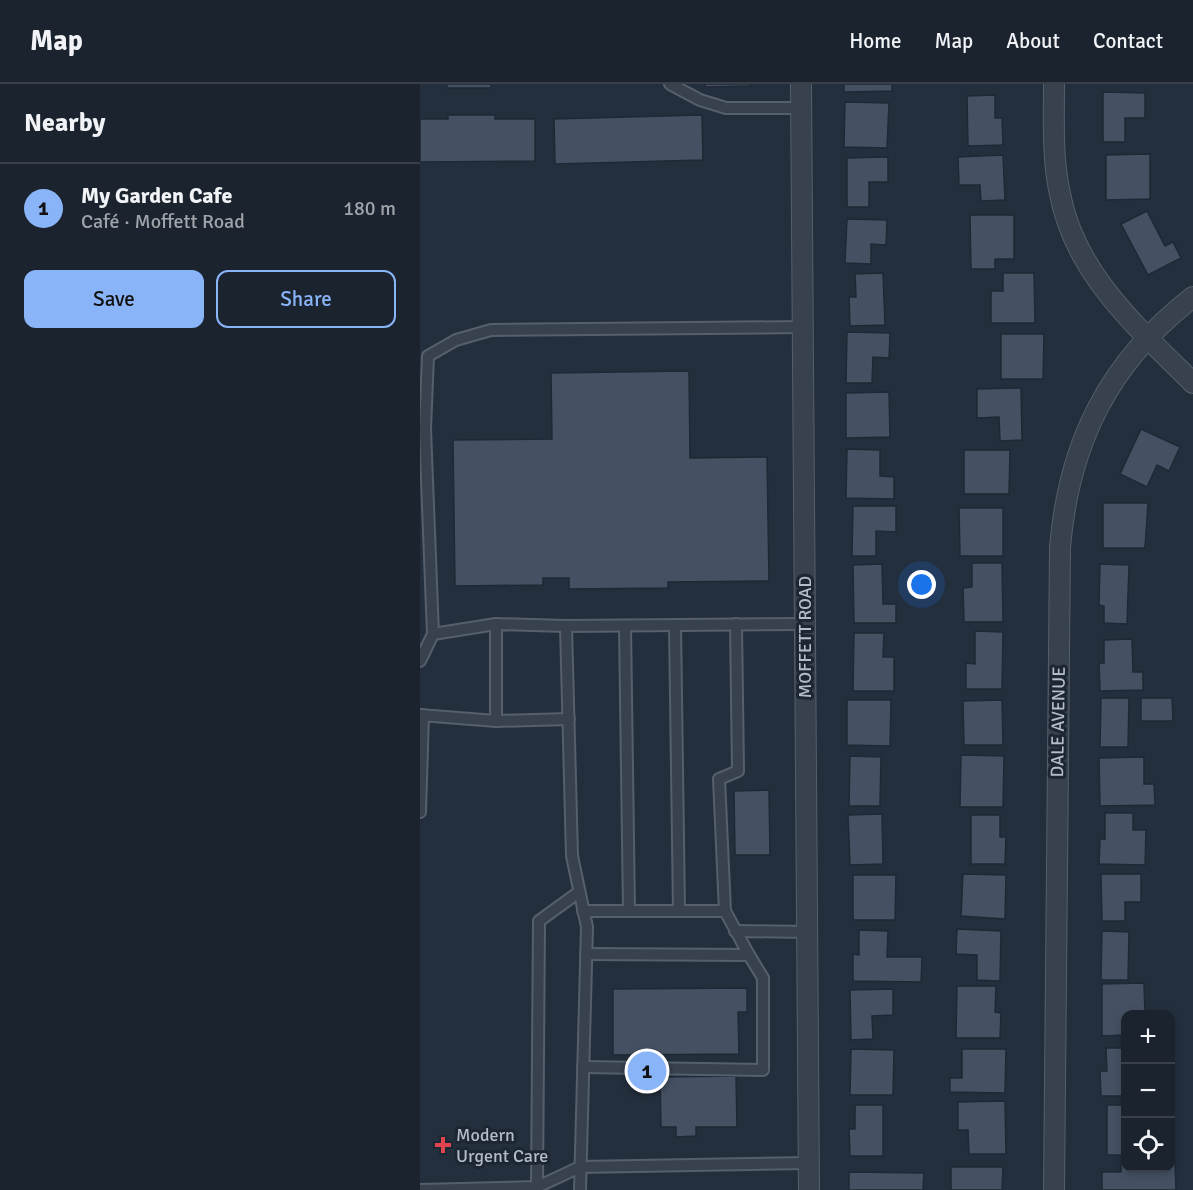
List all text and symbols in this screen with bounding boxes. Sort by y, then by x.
text: Map [30,24,83,58]
text: Home [849,28,902,54]
text: Map [935,28,973,54]
text: About [1006,28,1060,54]
text: Contact [1093,28,1163,54]
text: Nearby [24,107,105,139]
text: My Garden Cafe [81,182,232,209]
text: 1 [38,196,49,221]
text: 180 m [343,196,396,221]
text: Café · Moffett Road [81,209,245,234]
button: Save [24,270,204,328]
button: Share [216,270,396,328]
your location [907,570,936,599]
street label: MOFFETT ROAD [794,576,816,698]
street label: DALE AVENUE [1046,666,1070,778]
map controls [1121,1010,1175,1172]
button: + [1121,1010,1175,1064]
pin: 1 [628,1048,666,1094]
button: − [1121,1064,1175,1118]
button: locate [1121,1118,1175,1172]
place label: Modern Urgent Care [456,1124,548,1167]
marker: Modern Urgent Care [434,1136,452,1154]

